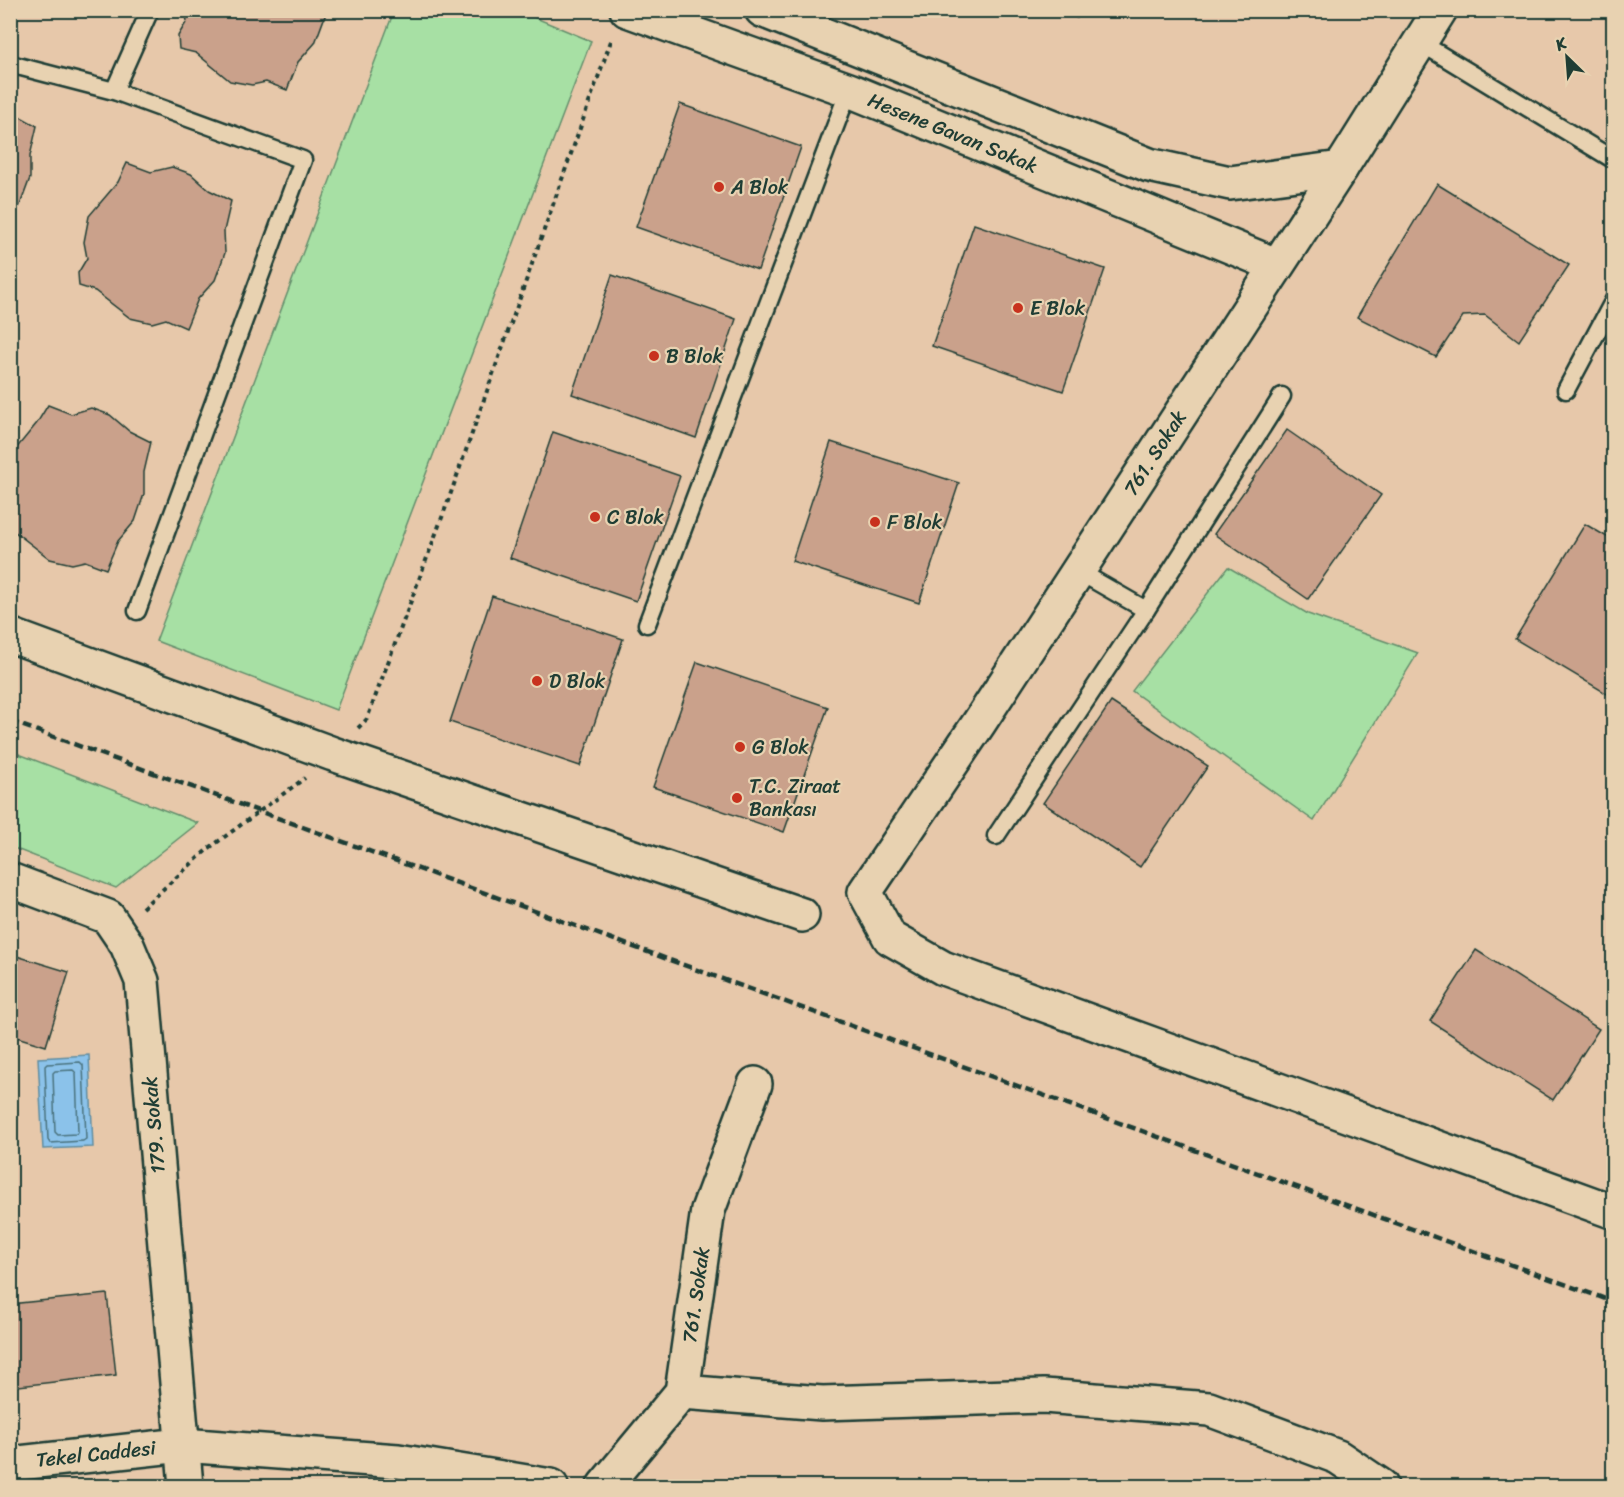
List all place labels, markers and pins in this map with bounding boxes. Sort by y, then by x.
place label: A Blok [730,170,789,205]
marker: A Blok [712,180,726,194]
place label: E Blok [1030,291,1086,326]
marker: E Blok [1011,301,1025,315]
place label: B Blok [666,339,724,374]
marker: B Blok [647,349,661,363]
place label: C Blok [607,500,664,535]
place label: F Blok [887,505,943,540]
marker: C Blok [588,510,602,524]
marker: F Blok [868,515,882,529]
place label: D Blok [549,664,606,699]
marker: D Blok [530,674,544,688]
place label: G Blok [752,730,809,765]
marker: G Blok [733,740,747,754]
place label: T.C. Ziraat Bankası [749,769,841,827]
marker: T.C. Ziraat Bankası [730,791,744,805]

